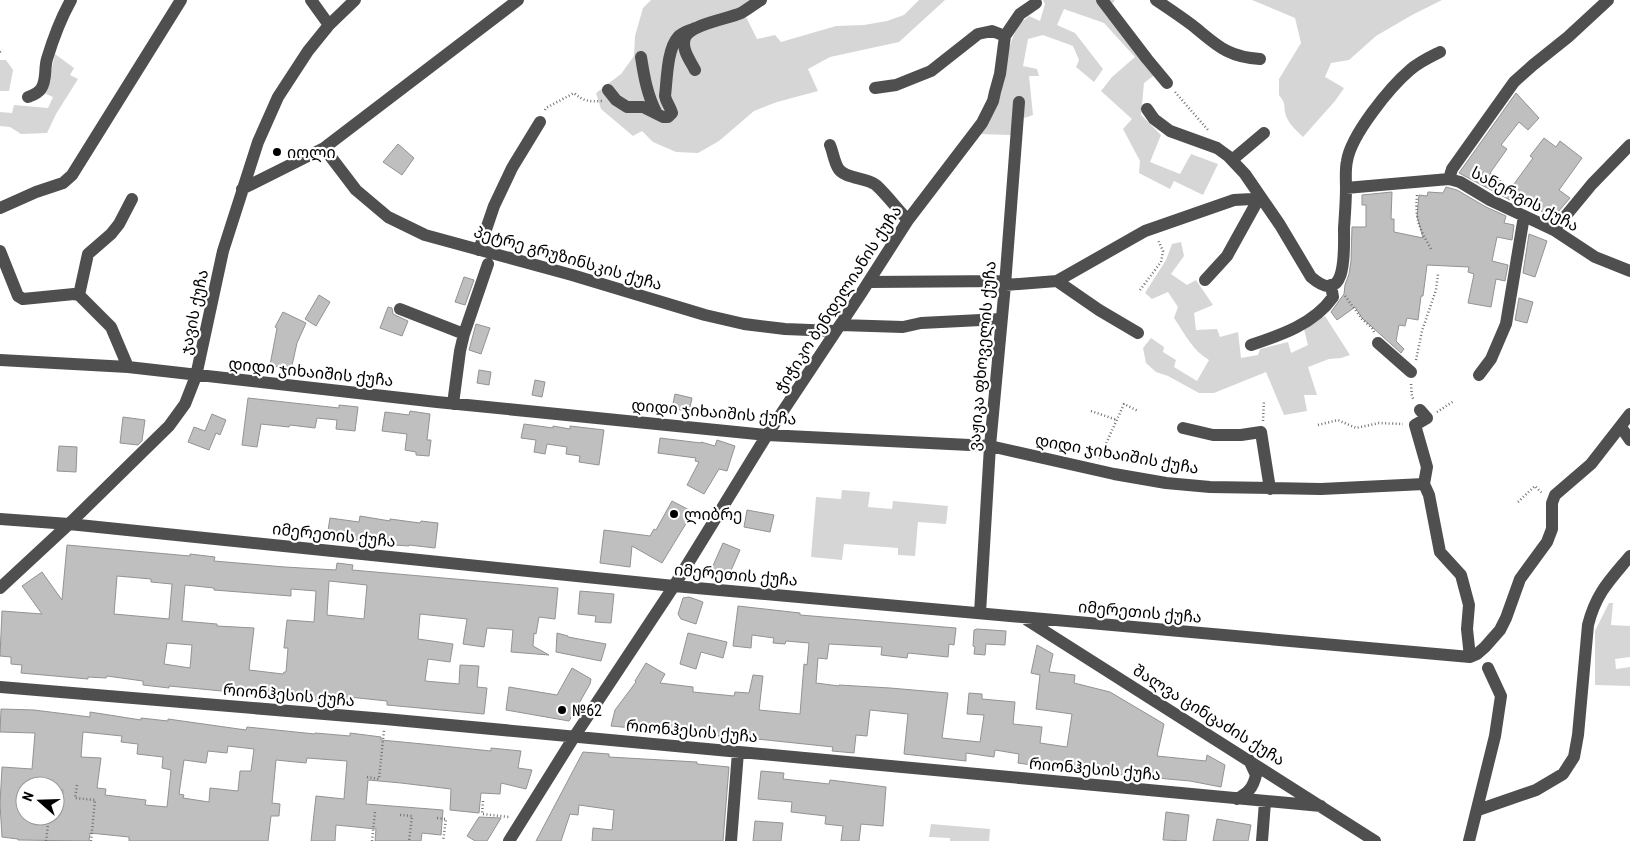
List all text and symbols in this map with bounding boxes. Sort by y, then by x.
place label: იოლი [287,143,336,163]
marker: იოლი [271,146,283,158]
street label: სანერგის ქუჩა [1468,163,1582,235]
street label: ჭიჭიკო ბენდელიანის ქუჩა [770,202,906,397]
street label: პეტრე გრუზინსკის ქუჩა [472,222,664,294]
street label: ვაჟიკა ფხოველის ქუჩა [964,260,1001,452]
street label: ჯავის ქუჩა [176,268,212,356]
street label: დიდი ჯიხაიშის ქუჩა [227,354,394,391]
street label: დიდი ჯიხაიშის ქუჩა [631,395,797,430]
street label: დიდი ჯიხაიშის ქუჩა [1034,430,1200,479]
place label: ლიბრე [684,505,742,525]
marker: ლიბრე [668,508,680,520]
street label: იმერეთის ქუჩა [271,519,397,551]
street label: იმერეთის ქუჩა [673,560,799,590]
street label: იმერეთის ქუჩა [1077,597,1203,627]
street label: შალვა ცინცაძის ქუჩა [1129,661,1288,770]
street label: რიონჰესის ქუჩა [222,680,356,710]
place label: №62 [572,701,602,720]
marker: №62 [556,704,568,716]
street label: რიონჰესის ქუჩა [625,716,759,746]
street label: რიონჰესის ქუჩა [1028,754,1162,784]
north arrow [15,776,65,826]
text: N [19,790,37,803]

